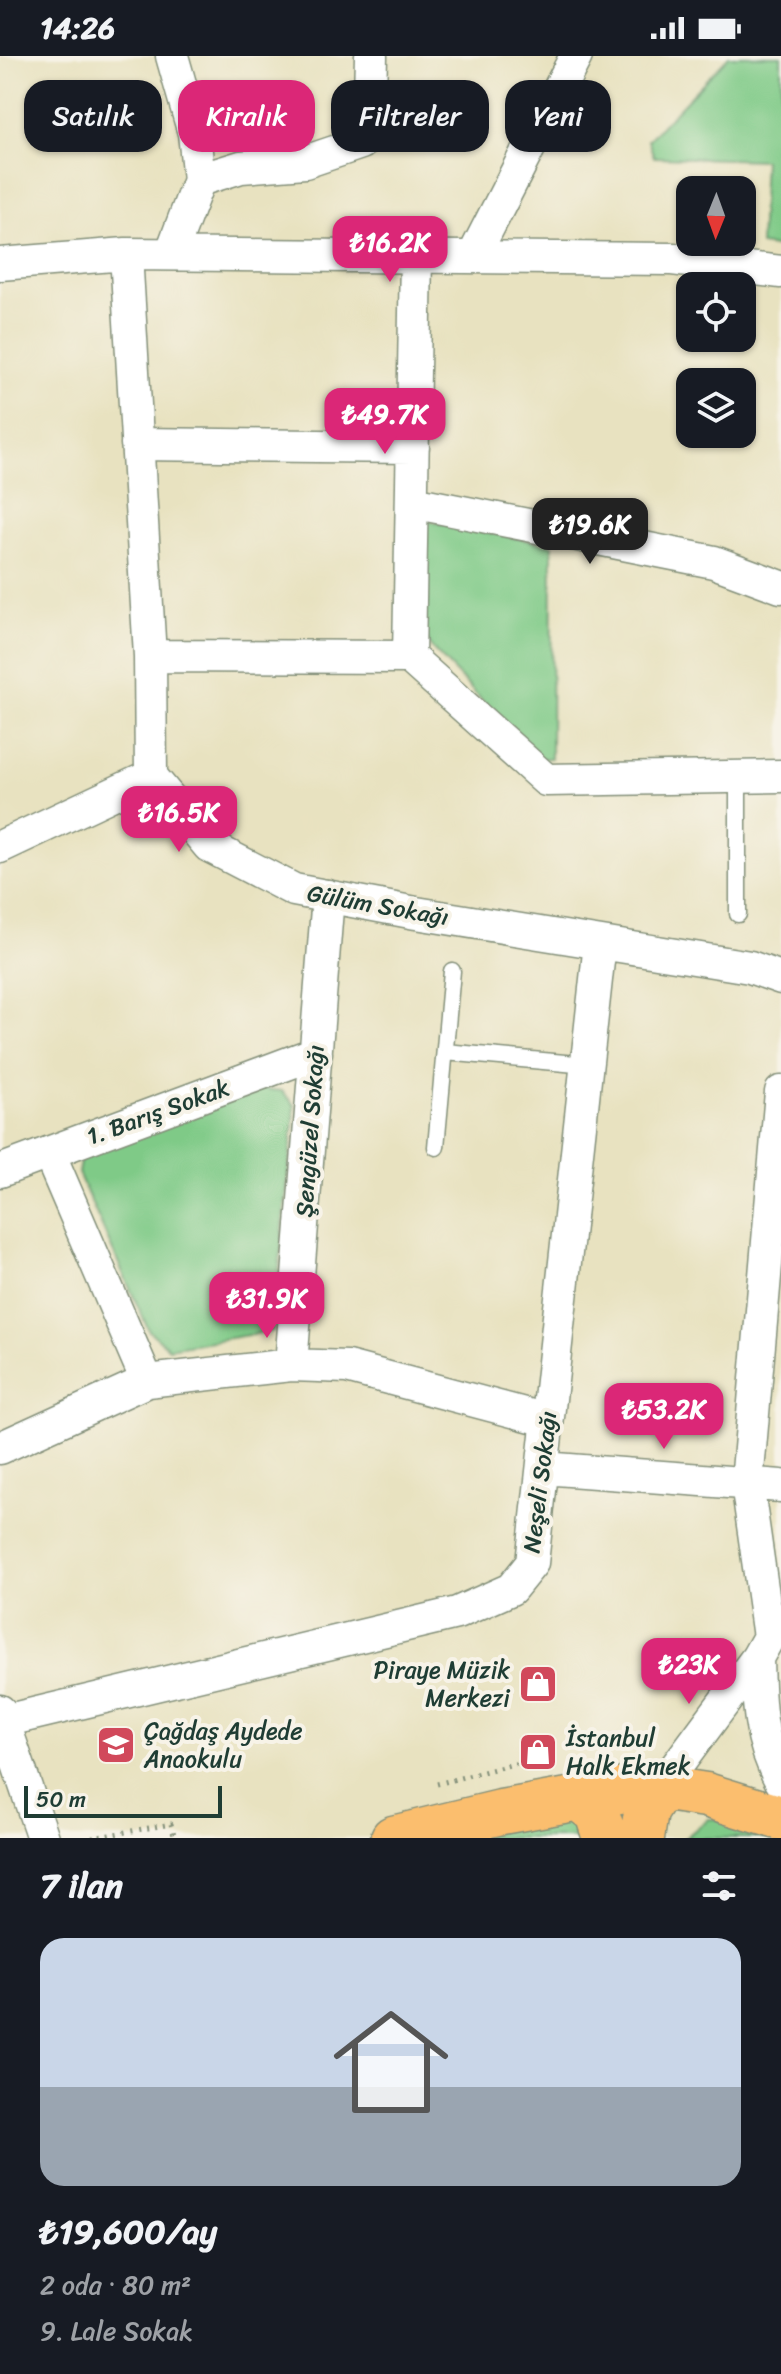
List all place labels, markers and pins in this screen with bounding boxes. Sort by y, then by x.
pin: ₺16.2K [325,216,455,284]
pin: ₺49.7K [320,388,450,456]
pin: ₺19.6K [525,498,655,566]
pin: ₺16.5K [114,786,244,854]
pin: ₺31.9K [202,1272,332,1340]
pin: ₺53.2K [599,1383,729,1451]
pin: ₺23K [642,1638,736,1706]
place label: Piraye Müzik Merkezi [373,1649,510,1719]
shop icon: Piraye Müzik Merkezi [517,1663,559,1705]
place label: Çağdaş Aydede Anaokulu [143,1710,303,1780]
place label: İstanbul Halk Ekmek [565,1717,691,1787]
school or university icon: Çağdaş Aydede Anaokulu [95,1724,137,1766]
shop icon: İstanbul Halk Ekmek [517,1731,559,1773]

